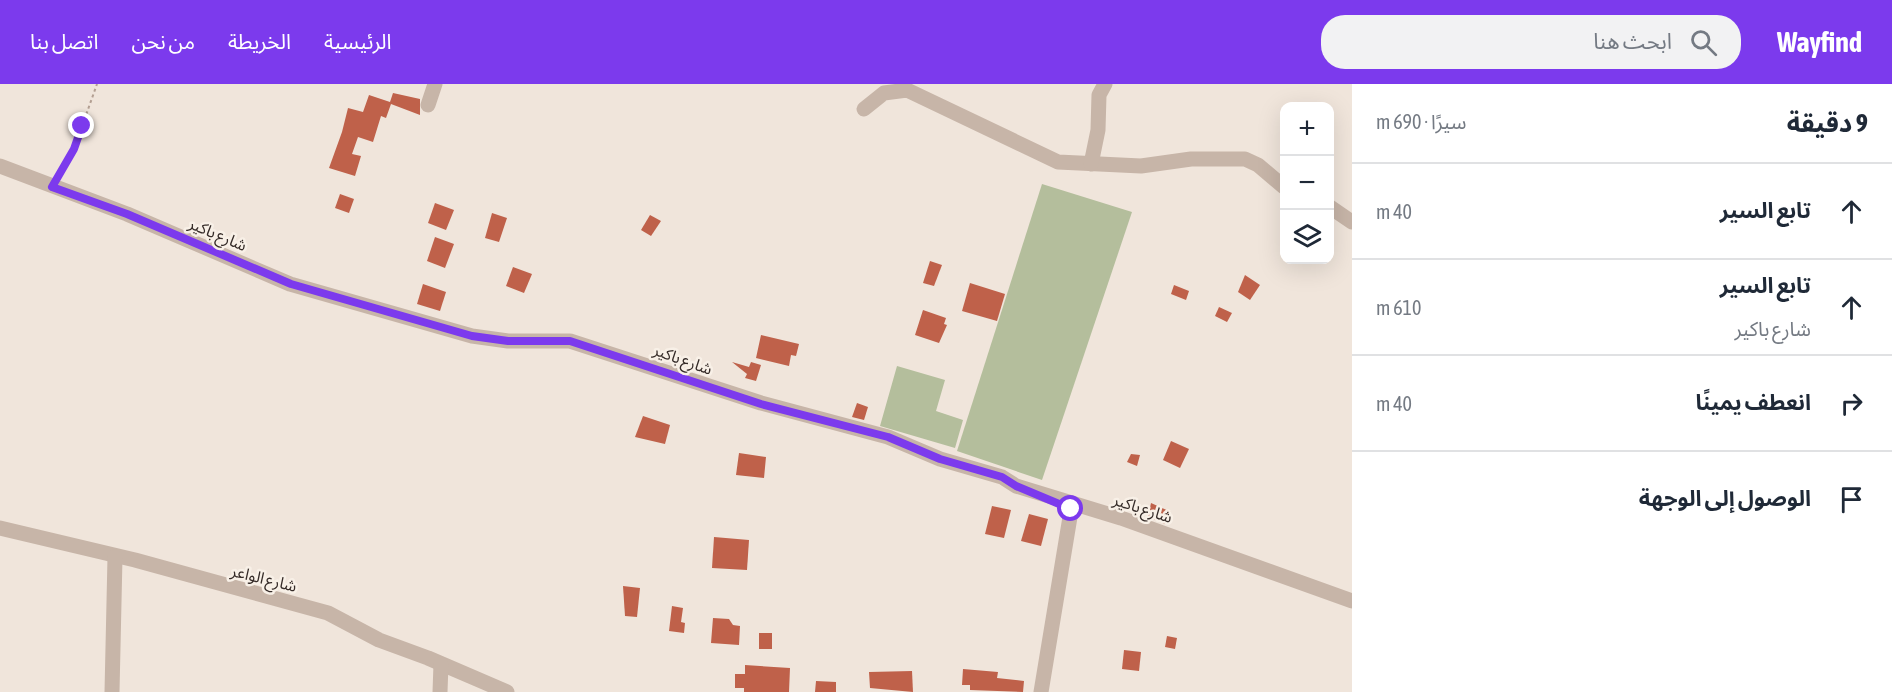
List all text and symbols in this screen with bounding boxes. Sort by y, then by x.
search box [1321,15,1741,69]
icon: search [1687,26,1720,59]
text: Wayfind [1777,26,1862,58]
text: ابحث هنا [1593,28,1672,54]
text: اتصل بنا [30,29,98,53]
text: من نحن [131,29,195,53]
text: الخريطة [228,29,291,53]
text: الرئيسية [324,29,391,53]
map controls [1280,102,1334,264]
button: + [1280,102,1334,156]
text: 9 دقيقة [1787,108,1868,138]
text: سيرًا · 690 m [1376,110,1466,133]
route end [68,112,94,138]
button: − [1280,156,1334,210]
icon: ahead [1835,195,1868,228]
text: تابع السير [1720,197,1811,223]
text: 40 m [1376,200,1412,223]
button: layers [1280,210,1334,264]
street label: شارع باكير [184,213,250,258]
text: تابع السير [1720,272,1811,298]
icon: ahead [1835,291,1868,324]
text: 610 m [1376,296,1421,319]
text: شارع باكير [1734,317,1811,340]
street label: شارع باكير [649,340,715,382]
icon: right [1835,387,1868,420]
text: انعطف يمينًا [1695,389,1811,415]
text: 40 m [1376,392,1412,415]
icon: arrive [1835,483,1868,516]
text: الوصول إلى الوجهة [1639,485,1811,511]
street label: شارع باكير [1109,490,1175,530]
route start [1057,495,1083,521]
street label: شارع الواعر [227,561,299,599]

